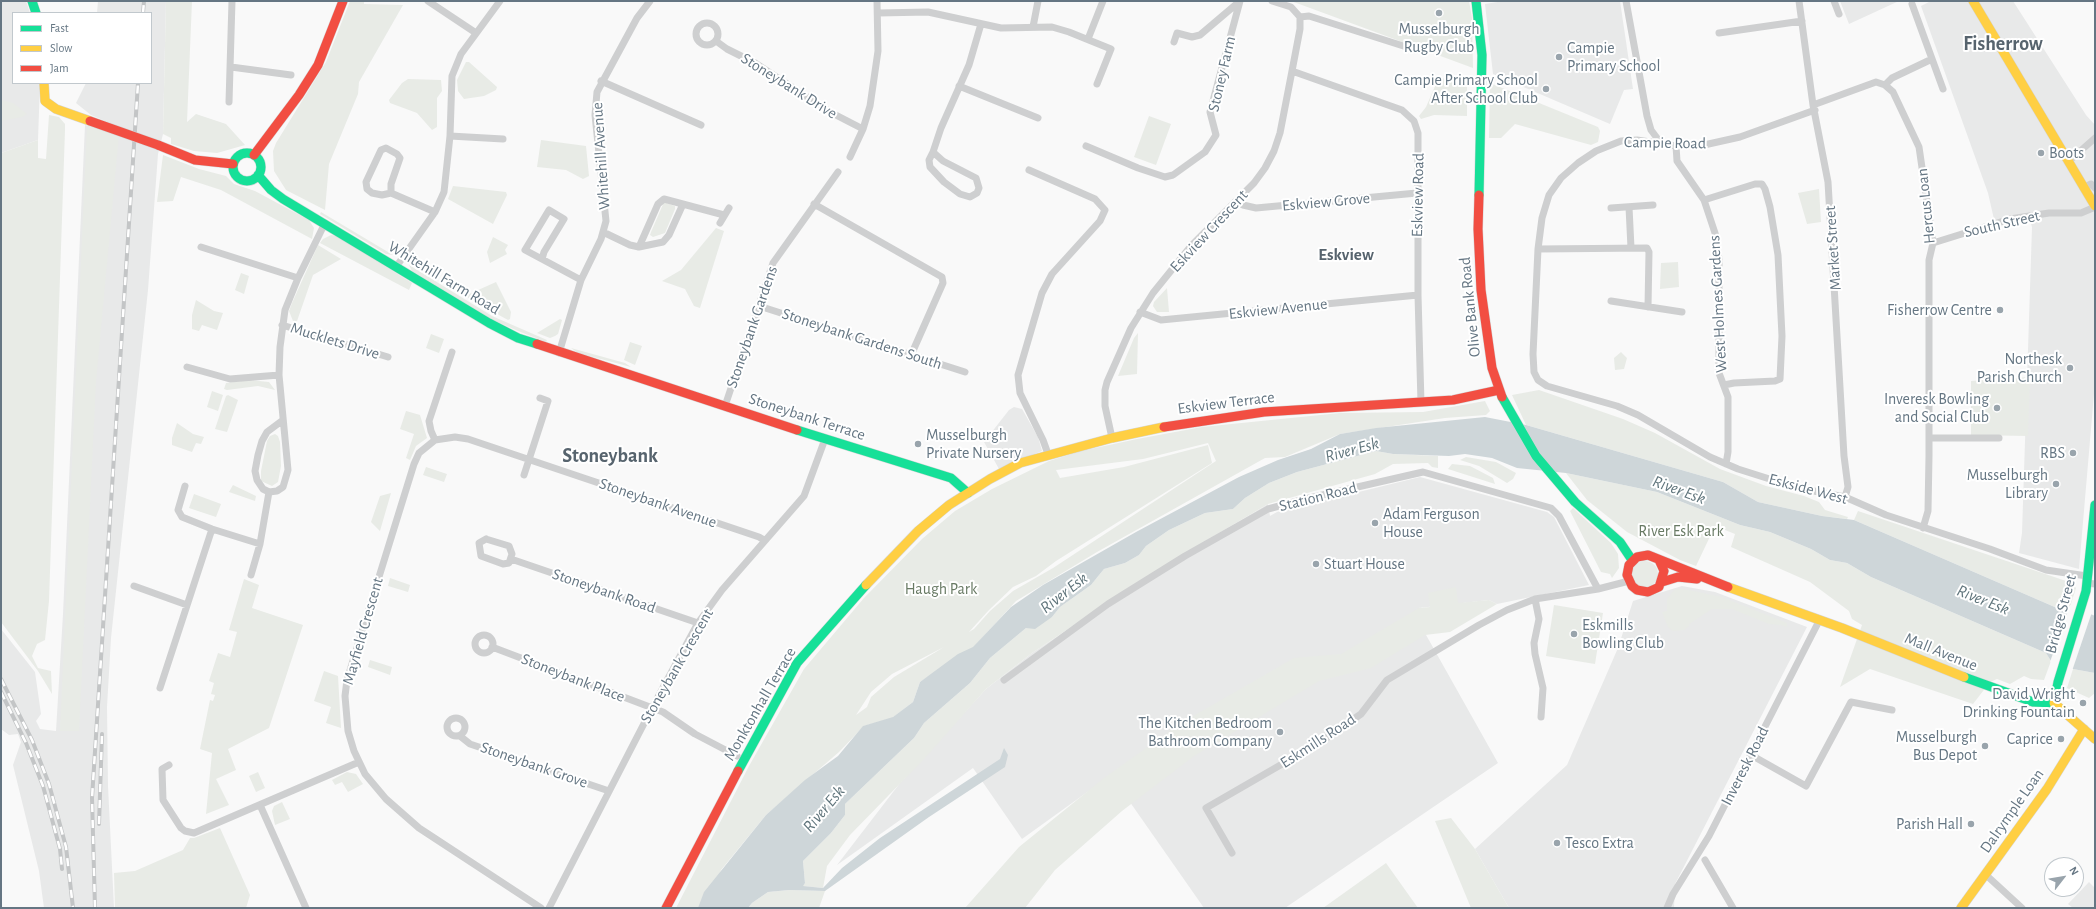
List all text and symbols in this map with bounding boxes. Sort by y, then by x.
marker: Musselburgh Rugby Club [1434,8,1444,18]
legend [12,12,152,84]
place label: Musselburgh Rugby Club [1398,19,1480,57]
text: Fast [50,22,69,34]
district label: Fisherrow [1963,32,2043,56]
street label: Stoney Farm [1204,34,1240,114]
place label: Campie Primary School [1567,38,1660,76]
text: Slow [50,42,72,54]
street label: Stoneybank Drive [737,49,841,123]
marker: Campie Primary School [1554,52,1564,62]
text: Jam [50,62,69,74]
place label: Campie Primary School After School Club [1394,70,1538,108]
marker: Campie Primary School After School Club [1541,84,1551,94]
street label: Whitehill Avenue [588,101,614,211]
street label: Campie Road [1624,133,1706,153]
place label: Boots [2049,143,2084,163]
marker: Boots [2036,148,2046,158]
street label: Eskview Road [1408,153,1428,237]
street label: Hercus Loan [1912,167,1940,245]
street label: Eskview Crescent [1166,186,1252,276]
street label: Eskview Grove [1281,189,1371,215]
street label: Market Street [1820,205,1846,291]
street label: South Street [1962,206,2042,242]
street label: West Holmes Gardens [1705,235,1731,373]
street label: Whitehill Farm Road [384,237,504,319]
district label: Eskview [1318,245,1374,265]
street label: Olive Bank Road [1455,256,1485,358]
street label: Stoneybank Gardens [722,263,782,391]
street label: Eskview Avenue [1228,294,1328,324]
place label: Fisherrow Centre [1887,300,1992,320]
street label: Stoneybank Gardens South [780,304,944,374]
marker: Fisherrow Centre [1995,305,2005,315]
street label: Mucklets Drive [288,318,382,364]
place label: Northesk Parish Church [1977,349,2062,387]
marker: Northesk Parish Church [2065,363,2075,373]
street label: Eskview Terrace [1176,388,1276,418]
street label: Stoneybank Terrace [746,389,868,445]
place label: Inveresk Bowling and Social Club [1884,389,1989,427]
marker: Inveresk Bowling and Social Club [1992,403,2002,413]
place label: Musselburgh Private Nursery [926,425,1021,463]
water label: River Esk [1323,433,1381,467]
marker: Musselburgh Private Nursery [913,439,923,449]
place label: RBS [2040,443,2065,463]
district label: Stoneybank [562,444,658,468]
marker: RBS [2068,448,2078,458]
place label: Musselburgh Library [1967,465,2048,503]
street label: Eskside West [1766,469,1850,509]
water label: River Esk [1650,471,1708,509]
street label: Stoneybank Avenue [597,474,719,532]
street label: Station Road [1277,478,1359,516]
marker: Musselburgh Library [2051,479,2061,489]
place label: Adam Ferguson House [1383,504,1480,542]
marker: Adam Ferguson House [1370,518,1380,528]
park label: River Esk Park [1638,521,1724,541]
place label: Stuart House [1324,554,1405,574]
marker: Stuart House [1311,559,1321,569]
street label: Stoneybank Road [550,564,658,618]
water label: River Esk [1036,568,1092,618]
street label: Bridge Street [2041,572,2081,656]
street label: Mayfield Crescent [338,575,388,687]
park label: Haugh Park [905,579,977,599]
water label: River Esk [1954,580,2012,620]
street label: Stoneybank Crescent [636,605,718,727]
place label: Eskmills Bowling Club [1582,615,1664,653]
marker: Eskmills Bowling Club [1569,629,1579,639]
street label: Mall Avenue [1902,629,1980,675]
street label: Monktonhall Terrace [720,644,800,764]
street label: Stoneybank Place [518,649,628,707]
place label: David Wright Drinking Fountain [1962,684,2075,722]
marker: David Wright Drinking Fountain [2078,698,2088,708]
street label: Eskmills Road [1277,710,1359,772]
place label: The Kitchen Bedroom Bathroom Company [1138,713,1272,751]
street label: Inveresk Road [1717,723,1773,809]
marker: The Kitchen Bedroom Bathroom Company [1275,727,1285,737]
place label: Musselburgh Bus Depot [1896,727,1977,765]
place label: Caprice [2007,729,2053,749]
marker: Caprice [2056,734,2066,744]
street label: Stoneybank Grove [478,738,590,792]
marker: Musselburgh Bus Depot [1980,741,1990,751]
street label: Dalrymple Loan [1976,765,2048,857]
water label: River Esk [799,781,849,837]
place label: Parish Hall [1896,814,1963,834]
marker: Parish Hall [1966,819,1976,829]
place label: Tesco Extra [1565,833,1634,853]
marker: Tesco Extra [1552,838,1562,848]
north arrow [2044,857,2084,897]
text: N [2067,865,2081,877]

